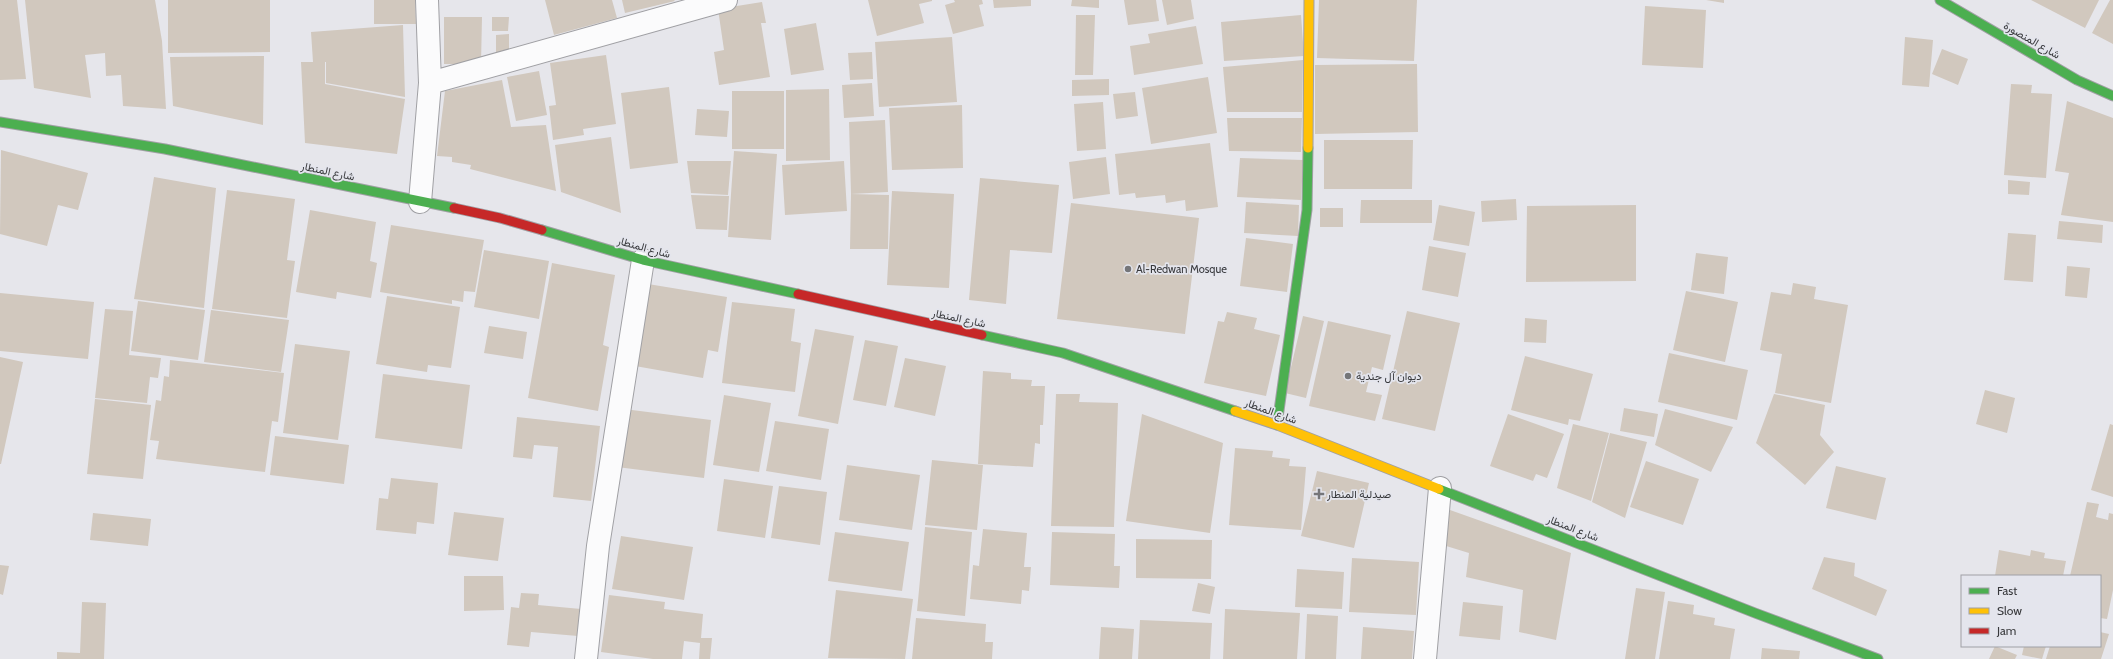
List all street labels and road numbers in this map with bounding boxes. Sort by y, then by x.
street label: شارع المنصورة [2001,18,2063,63]
street label: شارع المنطار [299,158,356,185]
street label: شارع المنطار [615,233,672,262]
street label: شارع المنطار [930,305,987,332]
street label: شارع المنطار [1242,395,1299,428]
street label: شارع المنطار [1544,511,1601,545]

